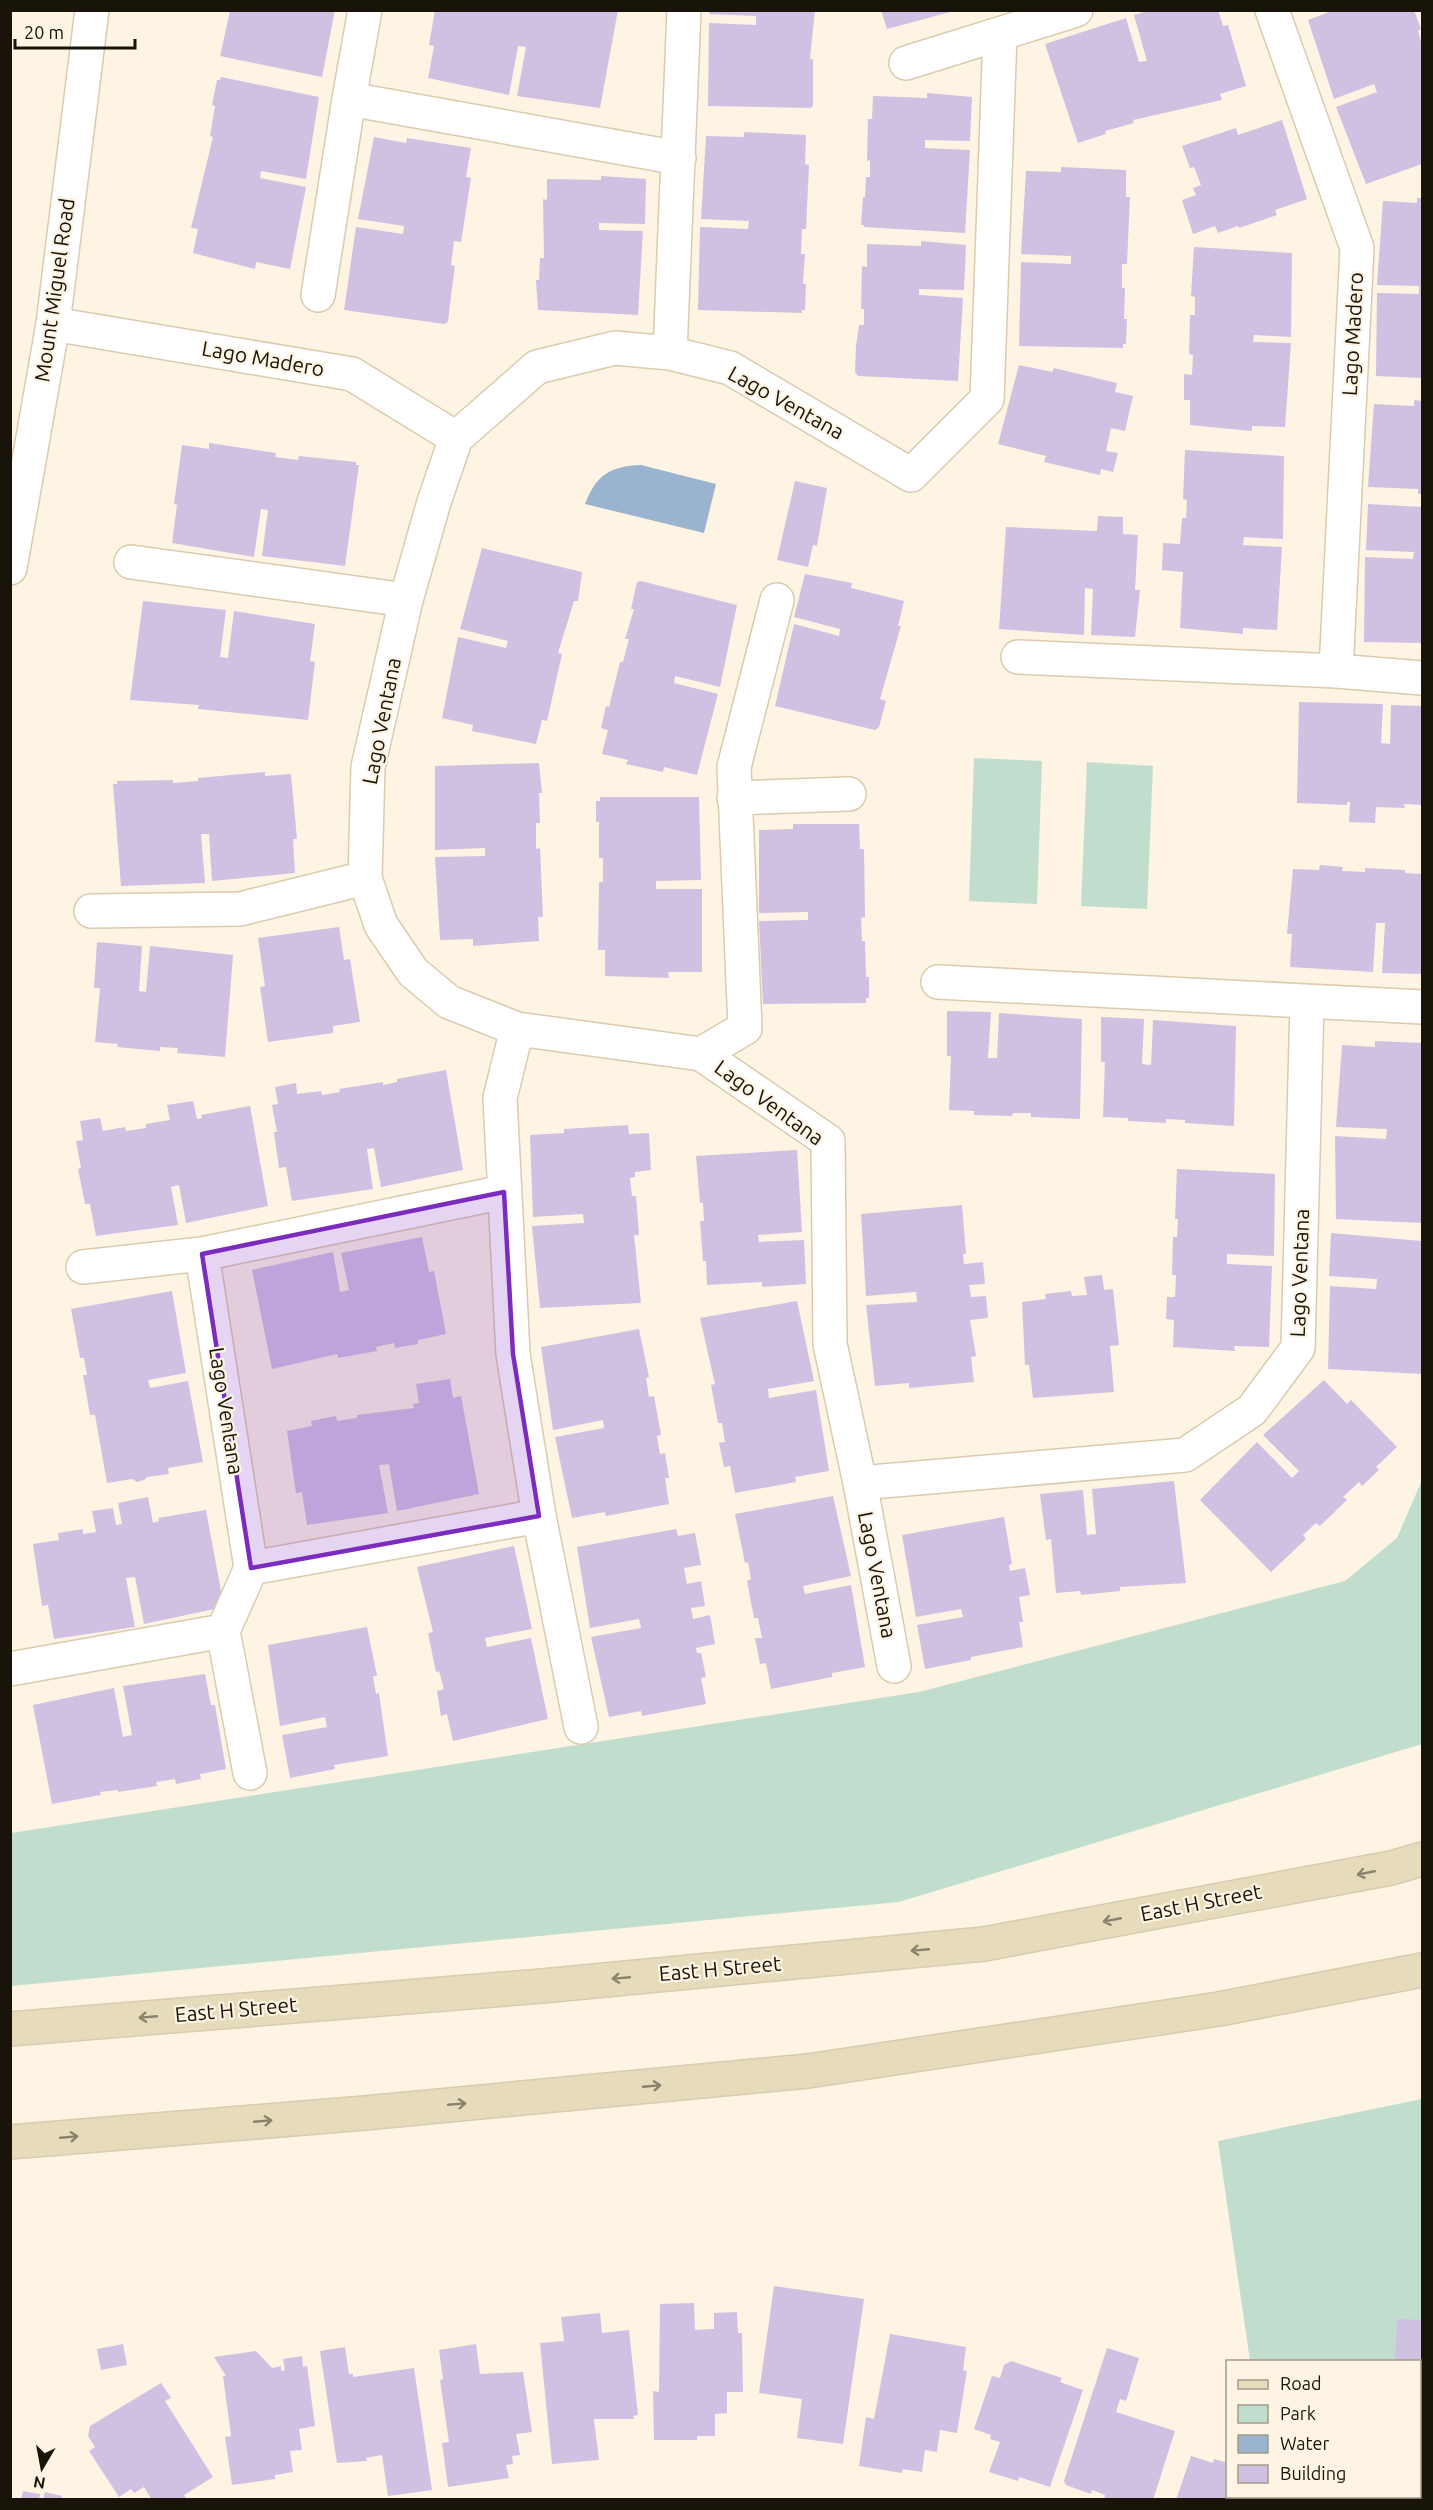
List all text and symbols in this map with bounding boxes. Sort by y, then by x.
scale bar [15,12,135,50]
text: 20 m [24,22,64,42]
street label: Mount Miguel Road [29,196,79,383]
street label: Lago Madero [1337,271,1367,396]
street label: Lago Madero [200,335,326,381]
street label: Lago Ventana [724,360,849,444]
street label: Lago Ventana [357,655,405,786]
street label: Lago Ventana [711,1055,829,1150]
street label: Lago Ventana [1285,1208,1313,1338]
street label: Lago Ventana [205,1345,249,1476]
street label: Lago Ventana [854,1509,902,1640]
one-way arrow [1356,1868,1376,1879]
street label: East H Street [1138,1879,1263,1926]
one-way arrow [1103,1915,1122,1926]
one-way arrow [910,1945,930,1956]
street label: East H Street [658,1951,782,1985]
one-way arrow [611,1973,631,1984]
street label: East H Street [174,1992,298,2026]
one-way arrow [138,2012,158,2023]
one-way arrow [641,2080,661,2091]
one-way arrow [447,2098,467,2109]
one-way arrow [253,2115,273,2126]
one-way arrow [58,2131,78,2142]
legend [1226,2360,1421,2498]
text: Road [1280,2373,1322,2393]
text: Park [1280,2403,1316,2423]
text: Water [1280,2433,1330,2453]
north arrow [12,2438,72,2498]
text: Building [1280,2463,1346,2483]
text: N [32,2473,47,2493]

